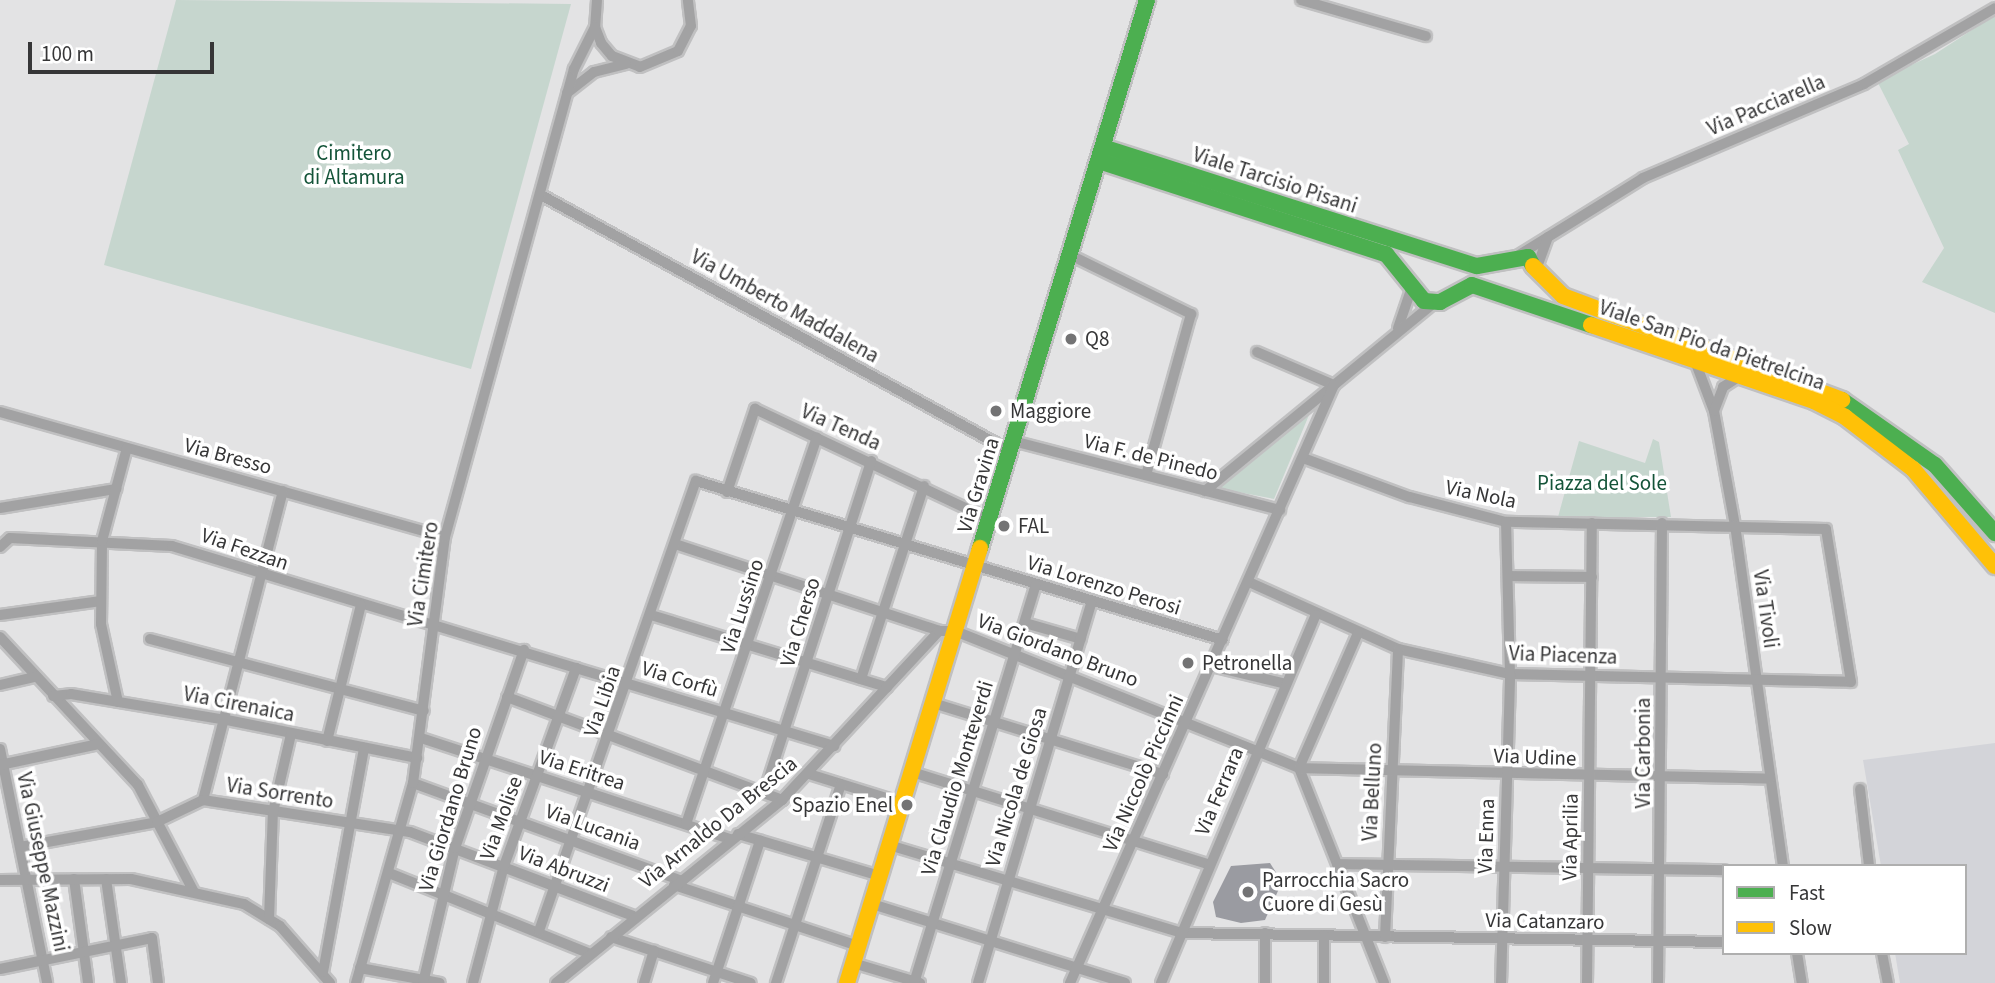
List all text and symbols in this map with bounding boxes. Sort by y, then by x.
scale bar [32,28,217,72]
text: 100 m [41,39,94,69]
street label: Via Pacciarella [1703,69,1829,141]
park label: Cimitero di Altamura [303,140,405,190]
street label: Viale Tarcisio Pisani [1190,142,1360,218]
street label: Via Umberto Maddalena [687,244,883,368]
street label: Viale San Pio da Pietrelcina [1596,294,1828,396]
place label: Q8 [1085,326,1109,352]
marker: Q8 [1063,331,1079,347]
street label: Via Tenda [797,398,885,456]
place label: Maggiore [1010,398,1091,424]
marker: Maggiore [988,403,1004,419]
street label: Via F. de Pinedo [1081,428,1221,486]
street label: Via Bresso [181,432,275,480]
street label: Via Gravina [952,434,1004,536]
park label: Piazza del Sole [1537,470,1667,496]
street label: Via Nola [1443,474,1519,514]
place label: FAL [1018,513,1049,539]
marker: FAL [996,518,1012,534]
street label: Via Cimitero [402,520,444,628]
street label: Via Fezzan [198,522,292,576]
street label: Via Lorenzo Perosi [1024,550,1184,620]
street label: Via Lussino [715,556,769,656]
street label: Via Tivoli [1748,568,1784,650]
street label: Via Cherso [775,574,825,670]
street label: Via Giordano Bruno [974,608,1142,692]
street label: Via Piacenza [1508,641,1618,669]
place label: Petronella [1202,650,1292,676]
street label: Via Corfù [639,655,721,703]
marker: Petronella [1180,655,1196,671]
street label: Via Libia [578,662,626,740]
street label: Via Claudio Monteverdi [915,678,999,878]
street label: Via Cirenaica [181,681,297,727]
street label: Via Niccolò Piccinni [1097,691,1189,855]
street label: Via Carbonia [1630,698,1656,808]
street label: Via Nicola de Giosa [980,704,1052,870]
street label: Via Giordano Bruno [413,724,487,894]
street label: Via Belluno [1357,742,1387,842]
street label: Via Ferrara [1189,743,1249,839]
street label: Via Udine [1493,743,1577,771]
street label: Via Eritrea [536,744,628,796]
street label: Via Arnaldo Da Brescia [634,751,802,893]
street label: Via Giuseppe Mazzini [12,770,74,954]
street label: Via Sorrento [225,772,335,814]
street label: Via Molise [474,773,528,863]
place label: Spazio Enel [792,792,893,818]
street label: Via Aprilia [1557,793,1583,881]
marker: Spazio Enel [899,797,915,813]
street label: Via Lucania [542,798,644,856]
street label: Via Enna [1472,798,1500,874]
street label: Via Abruzzi [515,840,613,898]
legend [1722,864,1967,955]
place label: Parrocchia Sacro Cuore di Gesù [1262,867,1409,917]
text: Fast [1789,878,1825,908]
marker: Parrocchia Sacro Cuore di Gesù [1240,884,1256,900]
street label: Via Catanzaro [1485,907,1605,935]
text: Slow [1789,913,1832,943]

